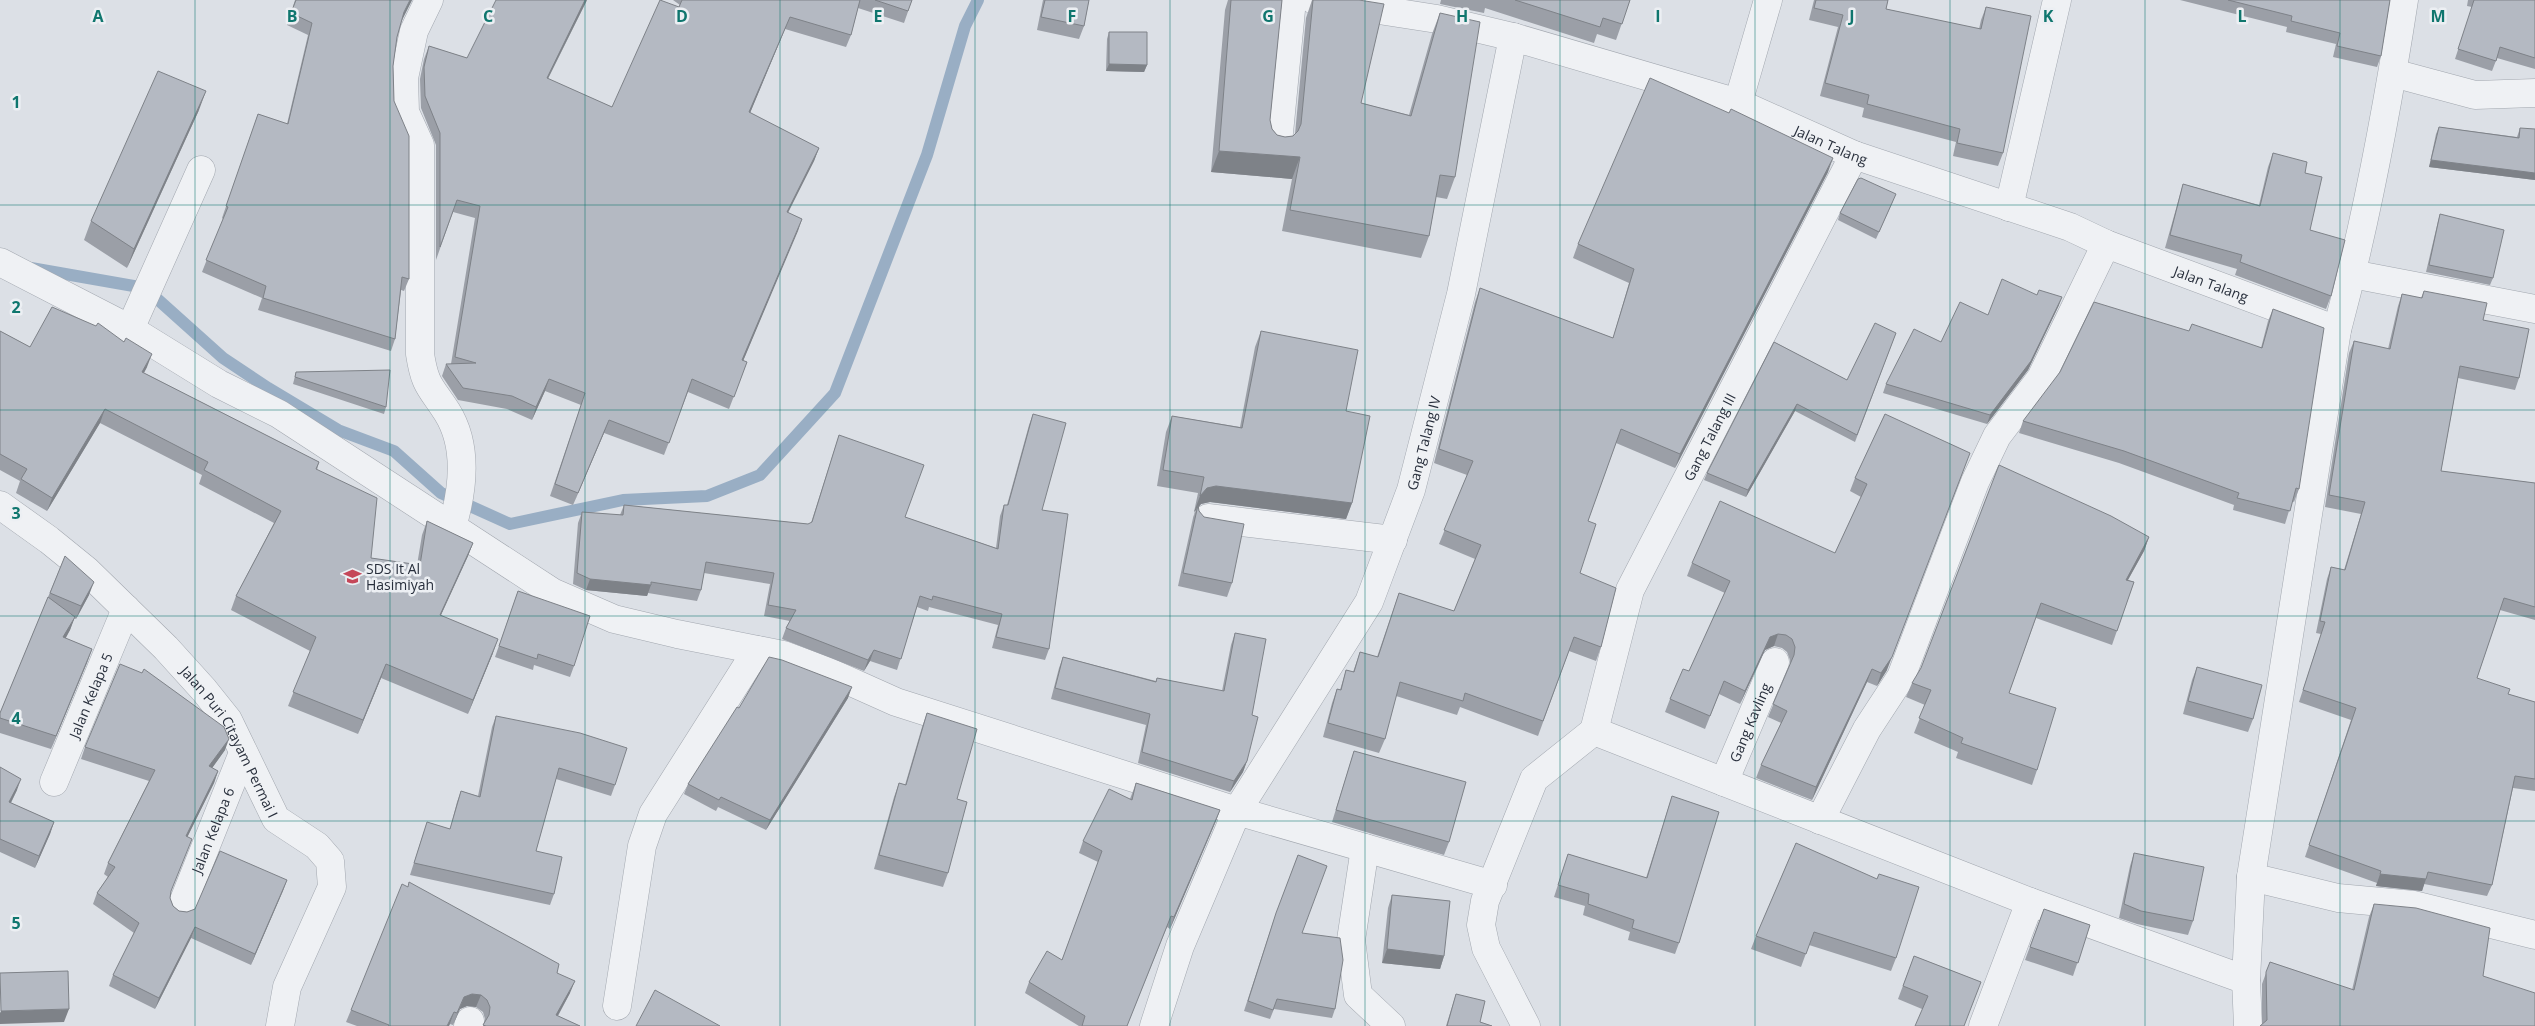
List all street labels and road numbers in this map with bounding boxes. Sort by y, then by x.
street label: Jalan Talang [1790,119,1871,169]
street label: Jalan Talang [2169,260,2252,306]
street label: Gang Talang III [1678,390,1739,484]
street label: Gang Talang IV [1402,393,1444,492]
street label: Jalan Kelapa 5 [63,650,116,743]
street label: Jalan Puri Citayam Permai I [176,660,283,821]
street label: Gang Kavling [1724,679,1775,765]
street label: Jalan Kelapa 6 [186,784,238,878]

